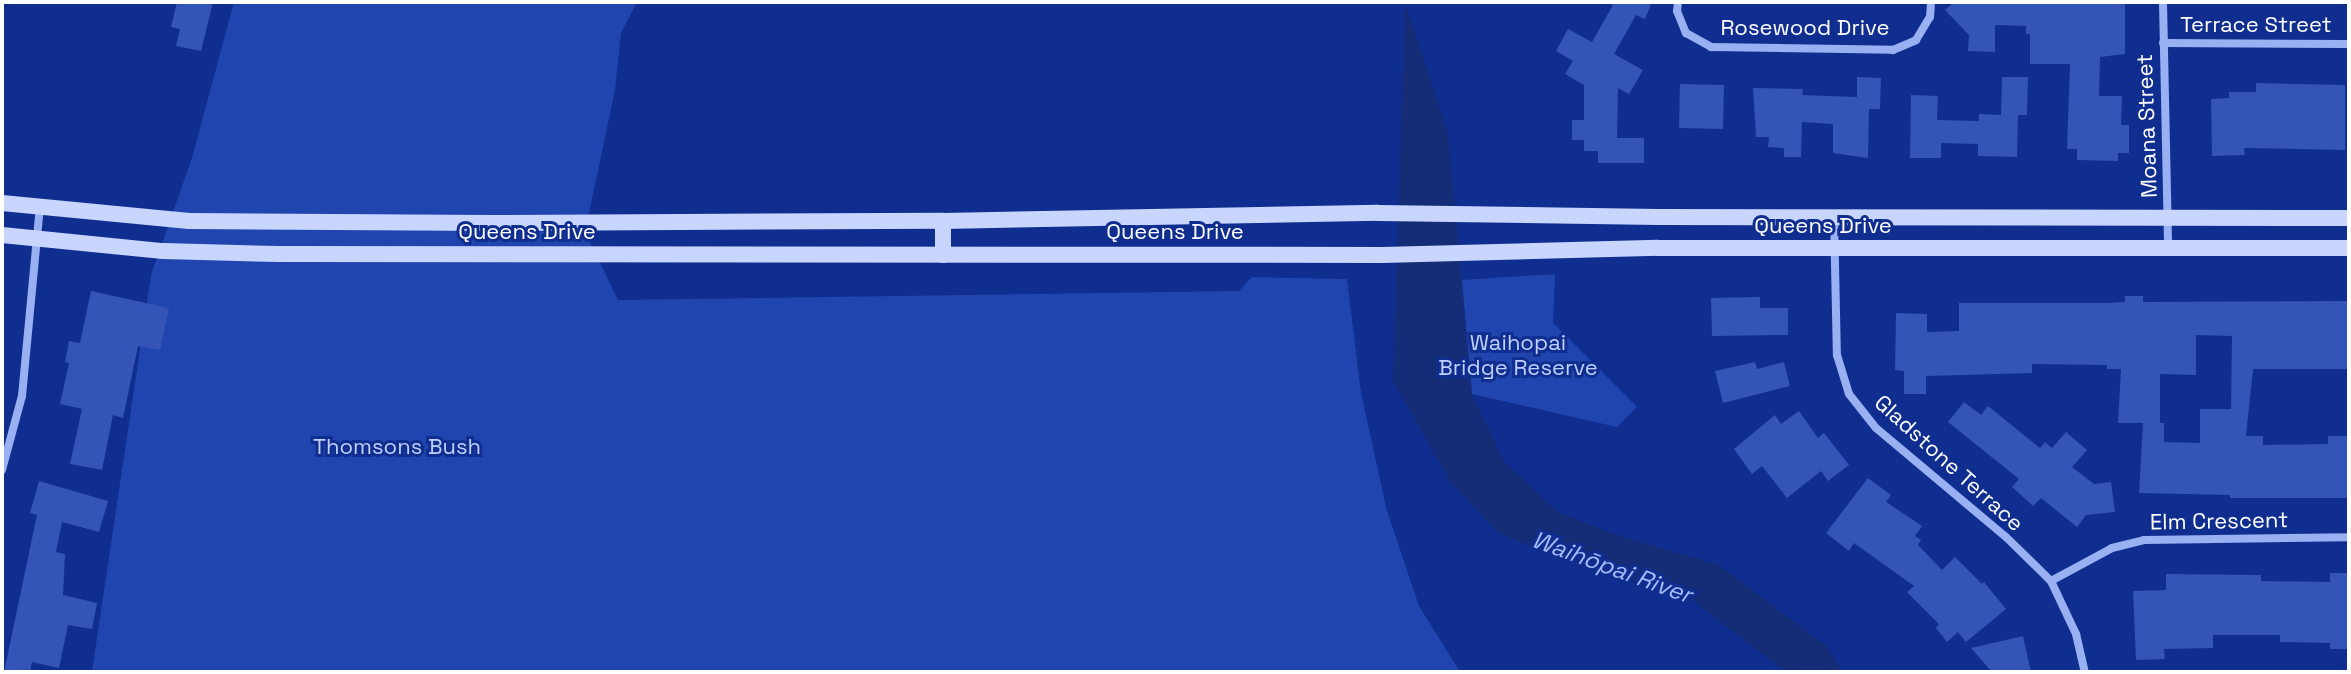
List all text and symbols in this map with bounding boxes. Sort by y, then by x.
street label: Terrace Street [2180,12,2332,38]
street label: Rosewood Drive [1720,15,1890,41]
street label: Moana Street [2131,53,2163,199]
street label: Queens Drive [1754,213,1892,239]
street label: Queens Drive [458,219,596,245]
street label: Queens Drive [1106,219,1244,245]
park label: Waihopai Bridge Reserve [1438,329,1598,380]
street label: Gladstone Terrace [1869,389,2029,537]
park label: Thomsons Bush [313,434,481,460]
street label: Elm Crescent [2150,507,2288,535]
water label: Waihōpai River [1528,525,1696,609]

